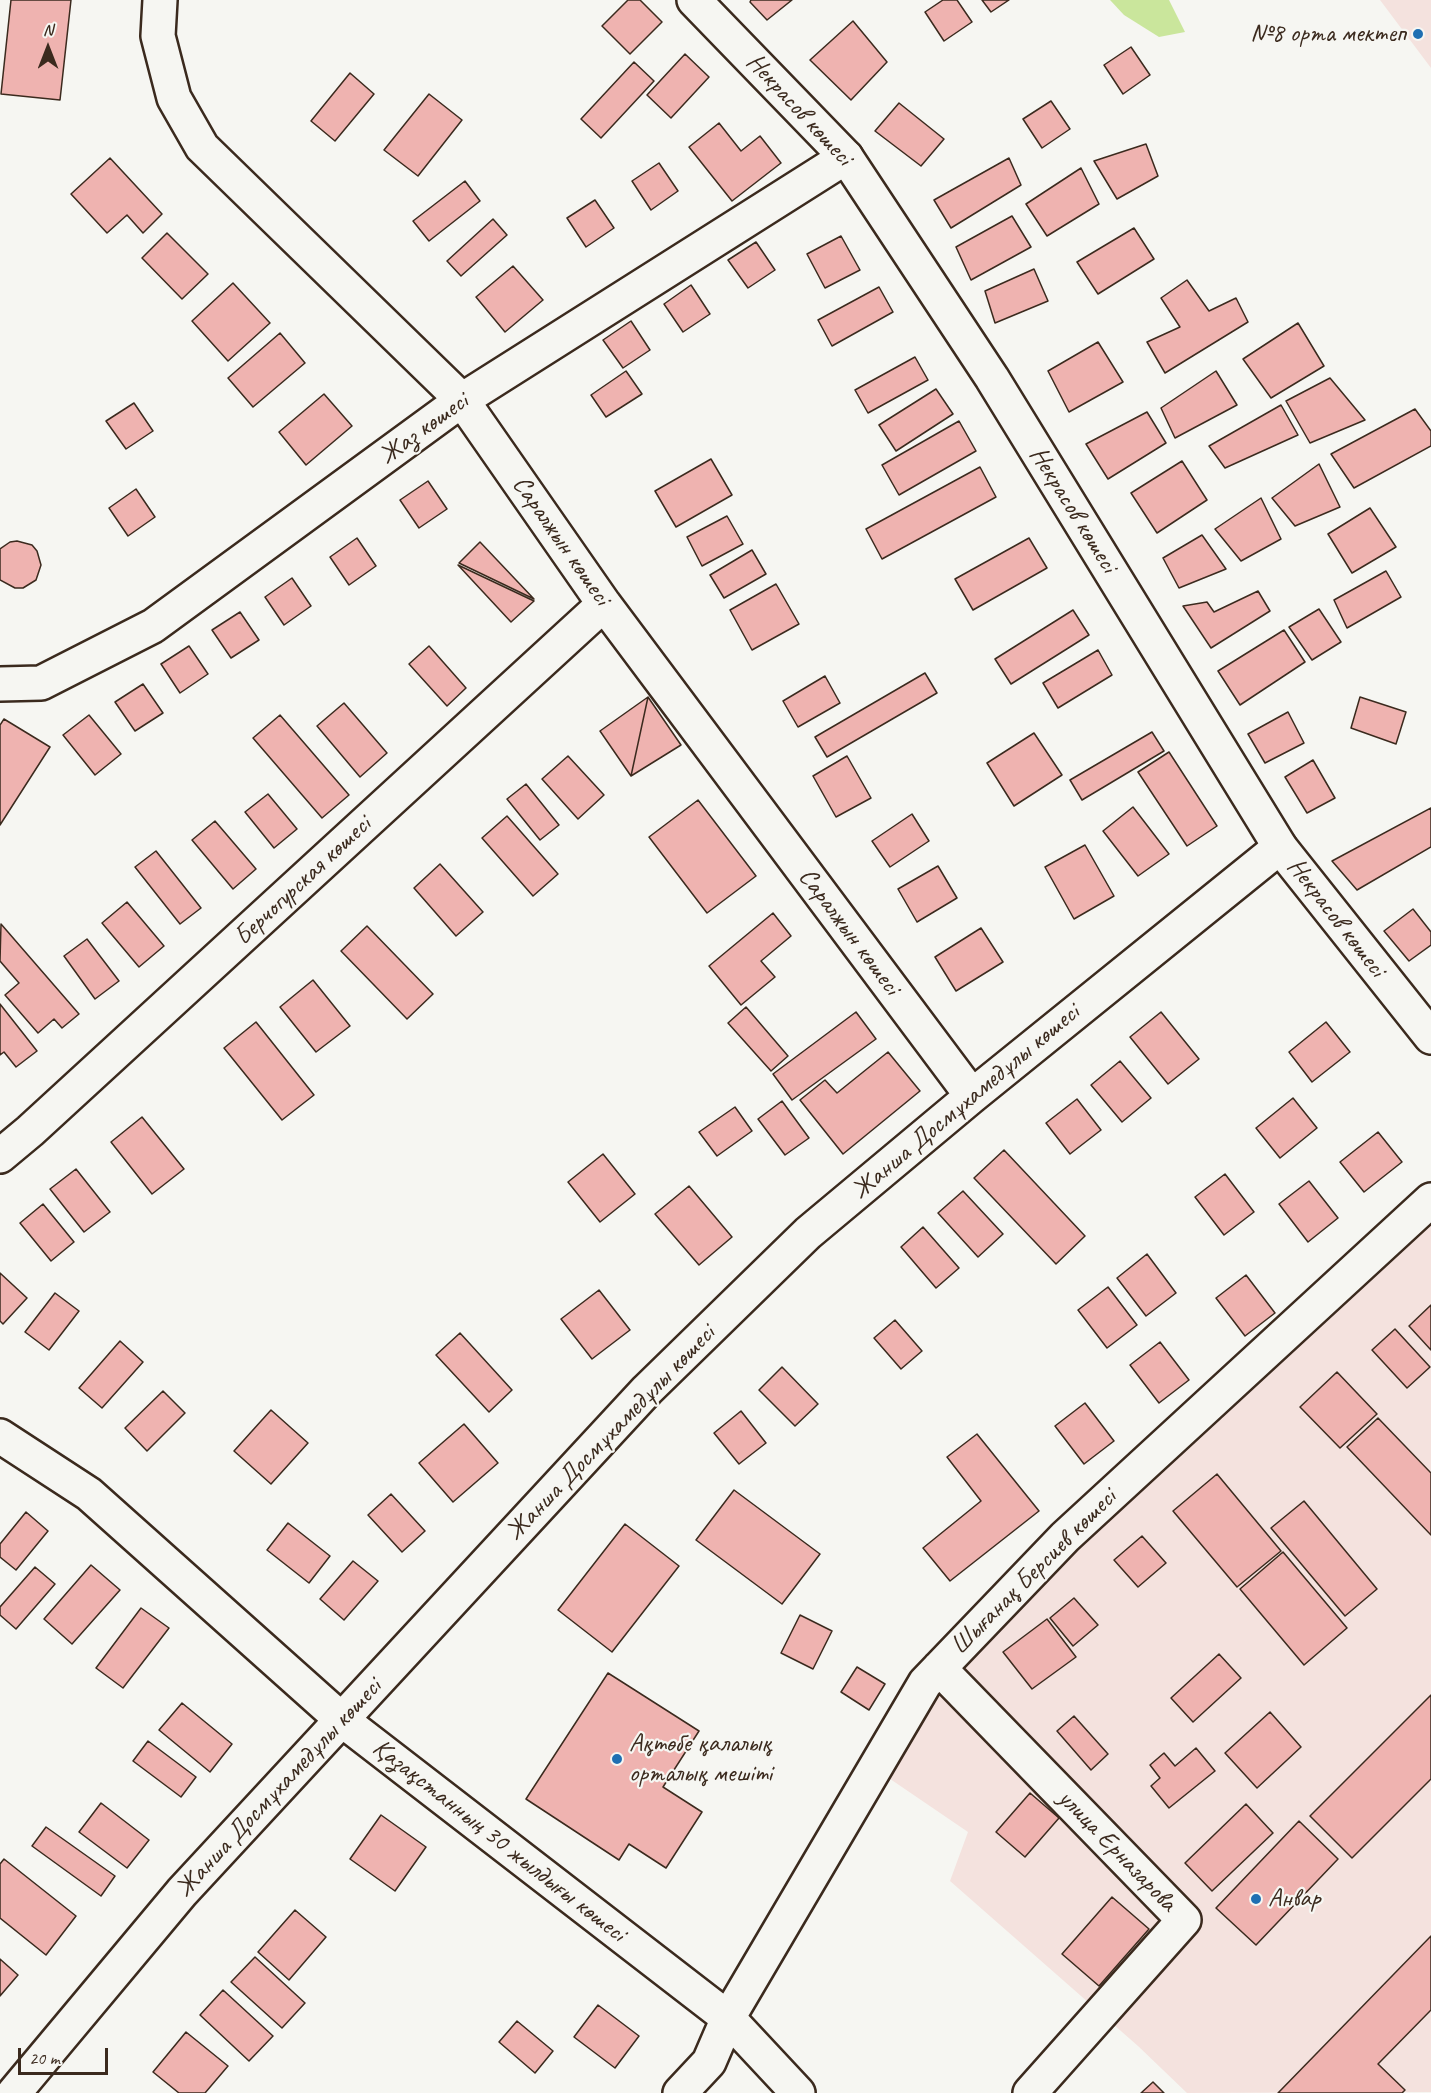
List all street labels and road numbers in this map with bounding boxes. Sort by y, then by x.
street label: Некрасов көшесі [739,47,859,173]
street label: Жаз көшесі [373,386,475,472]
street label: Некрасов көшесі [1022,441,1124,579]
street label: Саралжын көшесі [505,470,617,612]
street label: Берчогурская көшесі [228,810,378,952]
street label: Некрасов көшесі [1280,852,1392,984]
street label: Саралжын көшесі [791,862,907,1002]
street label: Жанша Досмұхамедұлы көшесі [846,997,1086,1207]
street label: Жанша Досмұхамедұлы көшесі [500,1319,722,1547]
street label: Шығанақ Берсиев көшесі [945,1483,1123,1661]
street label: Жанша Досмұхамедұлы көшесі [169,1672,389,1904]
street label: Қазақстанның 30 жылдығы көшесі [366,1732,632,1950]
street label: улица Ерназарова [1051,1783,1183,1919]

